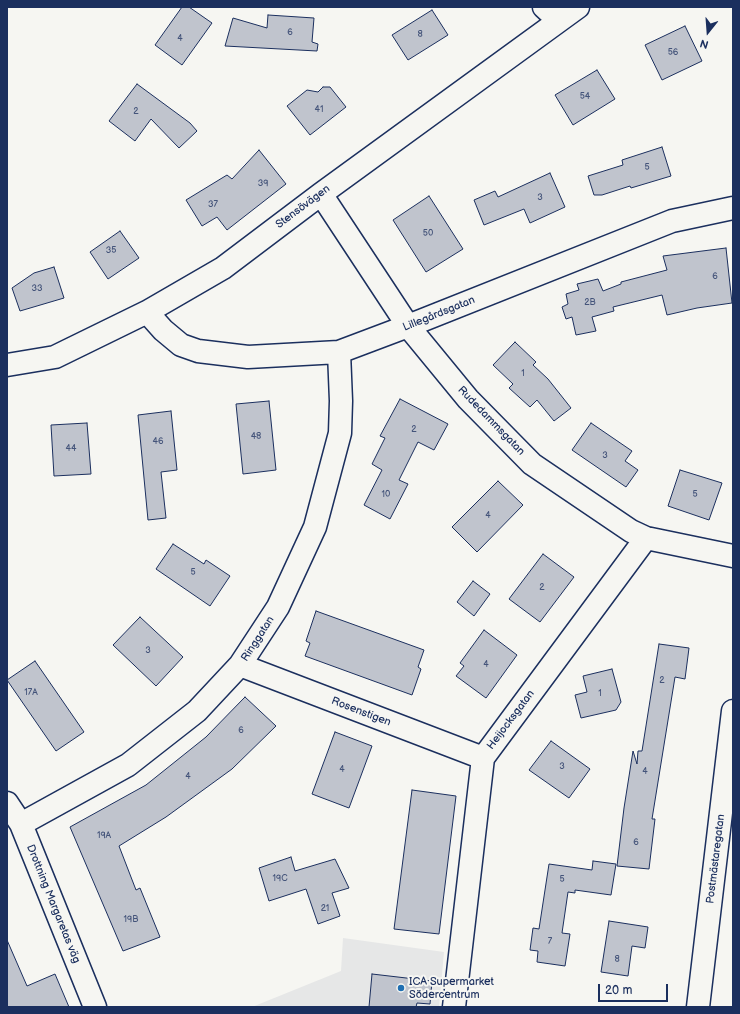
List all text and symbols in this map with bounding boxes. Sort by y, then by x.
north arrow [688,12,728,52]
house number: 6 [287,28,293,38]
house number: 8 [417,30,423,40]
house number: 4 [177,34,183,44]
text: N [699,37,710,51]
house number: 56 [668,48,678,58]
house number: 54 [580,92,590,102]
house number: 41 [315,105,323,115]
house number: 2 [133,107,139,117]
house number: 5 [644,163,650,173]
house number: 39 [258,179,268,189]
street label: Stensövägen [273,182,333,232]
house number: 3 [537,193,543,203]
house number: 37 [208,200,218,210]
house number: 50 [423,229,433,239]
house number: 35 [106,246,116,256]
house number: 6 [712,272,718,282]
house number: 33 [31,284,43,294]
street label: Lillegårdsgatan [401,294,477,334]
house number: 2B [584,298,596,308]
house number: 1 [521,369,525,379]
street label: Rudedammsgatan [455,384,527,458]
house number: 2 [411,425,417,435]
house number: 48 [251,432,261,442]
house number: 46 [153,437,163,447]
house number: 44 [66,444,76,454]
house number: 3 [602,451,608,461]
house number: 10 [382,490,390,500]
house number: 5 [692,490,698,500]
house number: 4 [485,511,491,521]
house number: 5 [190,568,196,578]
house number: 2 [539,583,545,593]
street label: Ringgatan [239,614,277,664]
house number: 3 [145,646,151,656]
house number: 4 [483,660,489,670]
house number: 2 [659,676,665,686]
house number: 17A [24,688,38,698]
street label: Heijocksgatan [484,688,538,752]
house number: 1 [598,689,602,699]
street label: Rosenstigen [329,695,393,729]
house number: 6 [238,726,244,736]
house number: 3 [559,762,565,772]
house number: 4 [339,765,345,775]
house number: 4 [642,767,648,777]
house number: 4 [185,772,191,782]
street label: Postmästaregatan [704,814,728,904]
house number: 19A [97,831,111,841]
house number: 6 [633,838,639,848]
street label: Drottning Margaretas väg [23,843,83,965]
house number: 19C [272,874,288,884]
house number: 5 [559,875,565,885]
house number: 21 [321,904,329,914]
house number: 19B [124,915,138,925]
house number: 7 [548,937,552,947]
house number: 8 [614,955,620,965]
place label: ICA Supermarket Södercentrum [409,975,494,1001]
scale bar [600,976,670,1002]
marker: ICA Supermarket Södercentrum [396,983,406,993]
text: 20 m [605,983,632,998]

